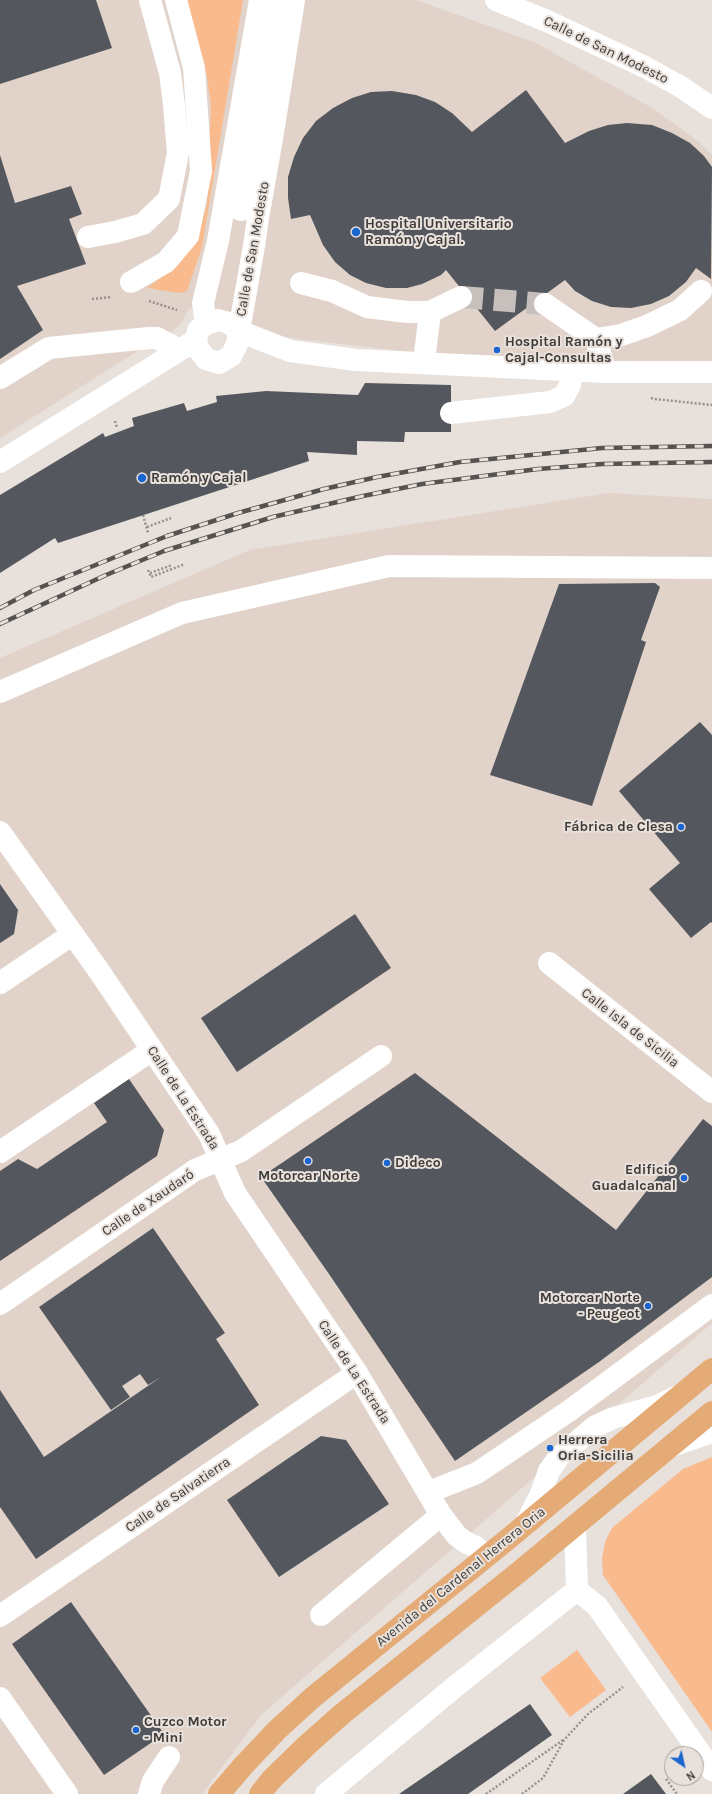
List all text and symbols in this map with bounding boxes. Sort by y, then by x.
street label: Calle de San Modesto [541,12,671,88]
street label: Calle de San Modesto [233,180,273,318]
place label: Hospital Universitario Ramón y Cajal. [365,216,512,248]
marker: Hospital Universitario Ramón y Cajal. [350,226,362,238]
place label: Hospital Ramón y Cajal-Consultas [505,334,623,366]
marker: Hospital Ramón y Cajal-Consultas [492,345,502,355]
place label: Ramón y Cajal [151,470,246,486]
marker: Ramón y Cajal [136,472,148,484]
place label: Fábrica de Clesa [564,819,673,835]
marker: Fábrica de Clesa [676,822,686,832]
street label: Calle Isla de Sicilia [578,985,682,1071]
street label: Calle de La Estrada [143,1043,223,1153]
place label: Dideco [395,1155,441,1171]
marker: Motorcar Norte [303,1156,313,1166]
marker: Dideco [382,1158,392,1168]
place label: Edificio Guadalcanal [592,1162,676,1194]
street label: Calle de Xaudaró [99,1166,197,1240]
place label: Motorcar Norte [258,1168,358,1184]
marker: Edificio Guadalcanal [679,1173,689,1183]
place label: Motorcar Norte - Peugeot [540,1290,640,1322]
marker: Motorcar Norte - Peugeot [643,1301,653,1311]
street label: Calle de La Estrada [314,1317,394,1427]
place label: Herrera Oria-Sicilia [558,1432,634,1464]
marker: Herrera Oria-Sicilia [545,1443,555,1453]
street label: Calle de Salvatierra [122,1454,234,1536]
street label: Avenida del Cardenal Herrera Oria [373,1504,549,1650]
place label: Cuzco Motor - Mini [144,1714,227,1746]
marker: Cuzco Motor - Mini [131,1725,141,1735]
north arrow [664,1746,704,1786]
text: N [684,1768,697,1783]

